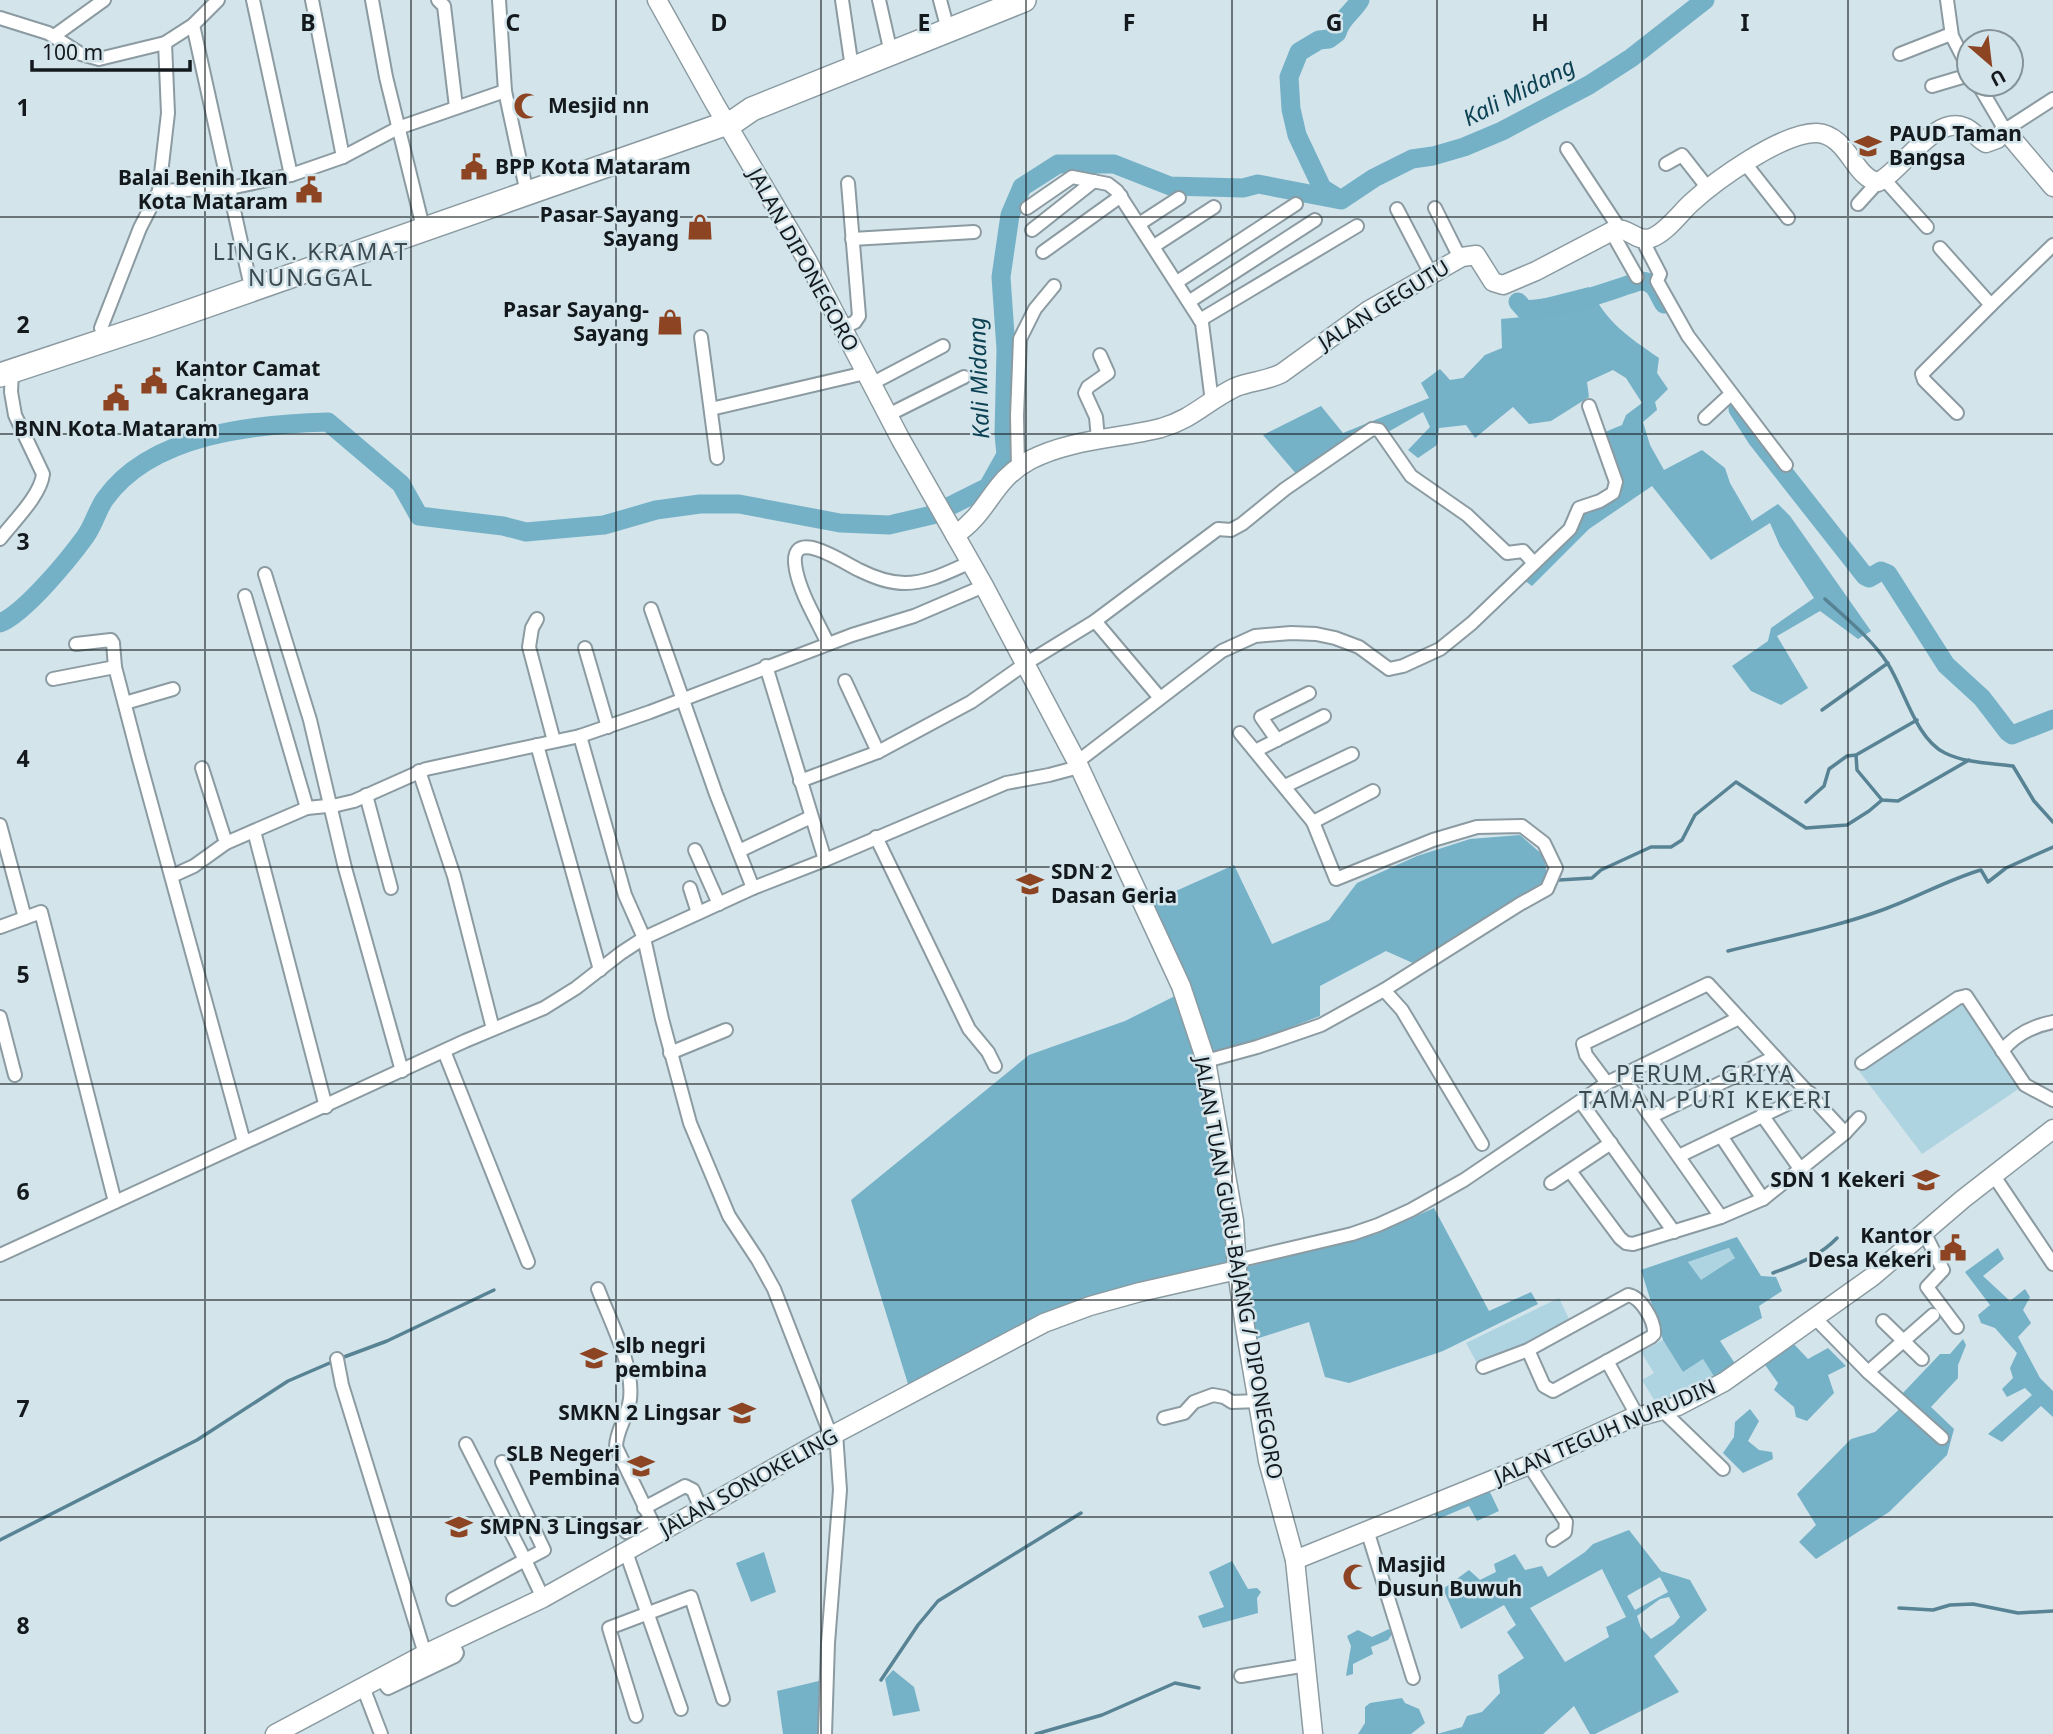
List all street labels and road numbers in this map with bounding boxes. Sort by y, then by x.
street label: JALAN DIPONEGORO [741,161,866,356]
street label: JALAN GEGUTU [1311,253,1454,357]
street label: JALAN TUAN GURU BAJANG / DIPONEGORO [1188,1052,1290,1481]
street label: JALAN TEGUH NURUDIN [1488,1372,1720,1491]
street label: JALAN SONOKELING [653,1422,842,1544]

